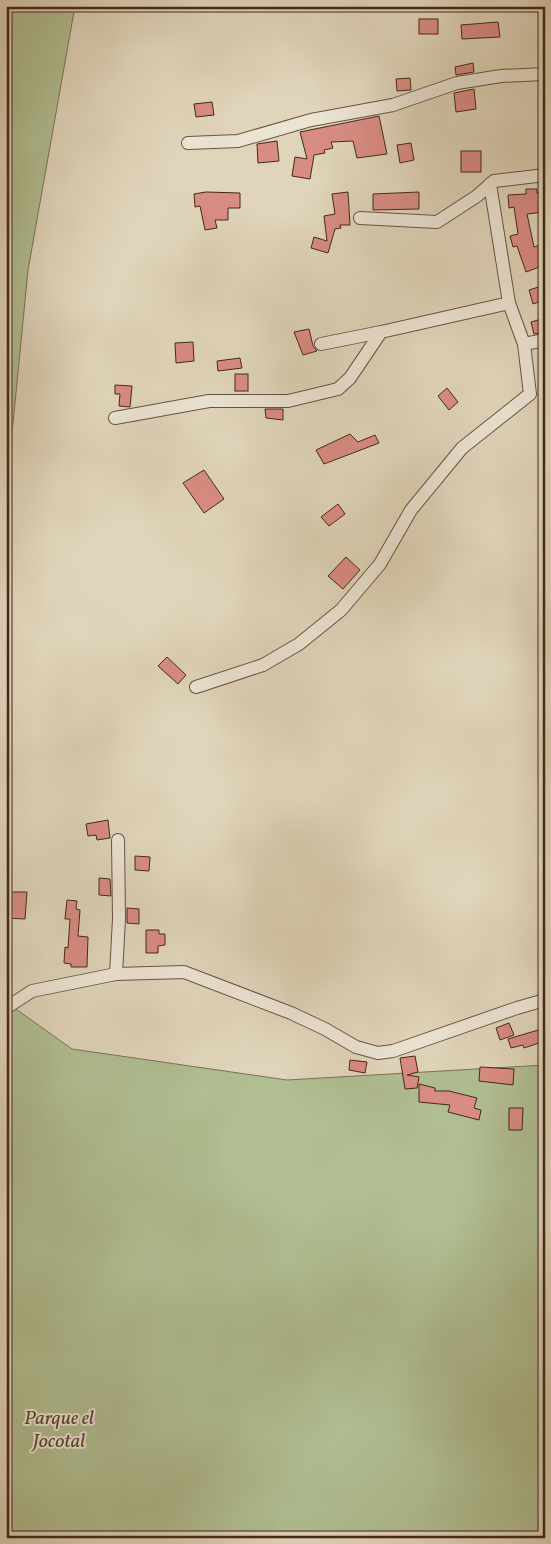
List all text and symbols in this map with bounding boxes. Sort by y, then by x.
park label: Parque el Jocotal [24,1405,94,1456]

